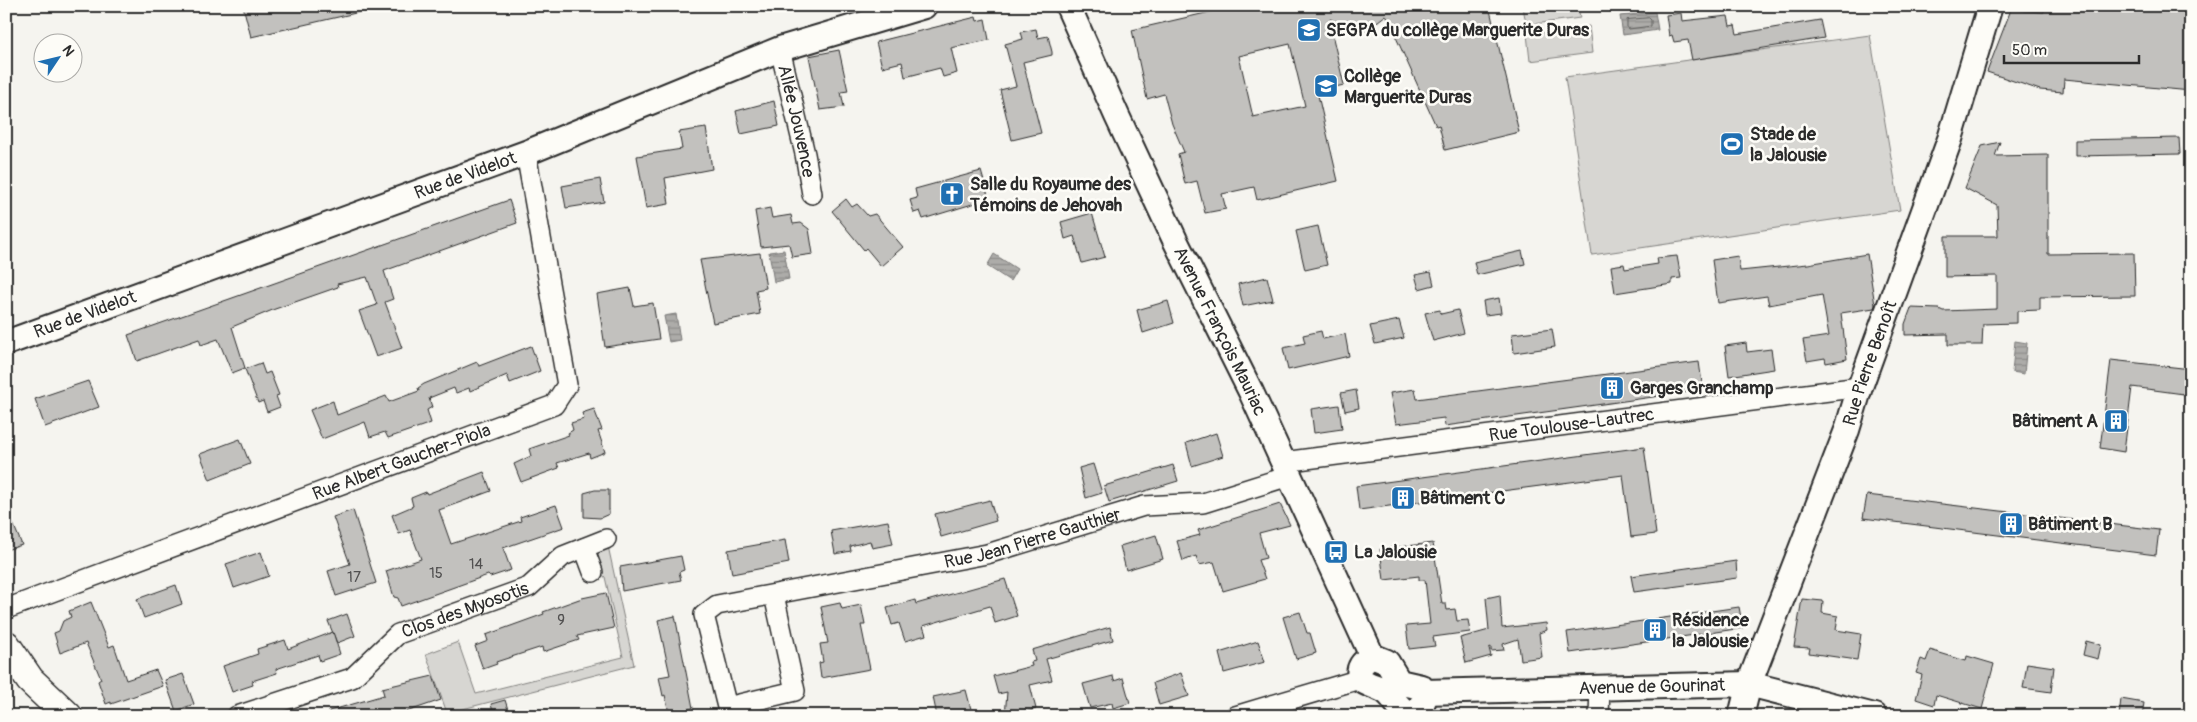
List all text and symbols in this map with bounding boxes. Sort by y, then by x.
school or university icon: SEGPA du collège Marguerite Duras [1296,17,1322,43]
place label: SEGPA du collège Marguerite Duras [1326,19,1590,42]
north arrow [32,32,82,82]
scale bar [2004,32,2140,64]
text: 50 m [2012,41,2047,60]
text: N [59,42,78,60]
street label: Allée Jouvence [773,62,820,179]
place label: Collège Marguerite Duras [1344,65,1472,109]
school or university icon: Collège Marguerite Duras [1313,73,1339,99]
place label: Stade de la Jalousie [1750,123,1828,167]
sports icon: Stade de la Jalousie [1719,131,1745,157]
street label: Rue de Videlot [411,146,520,204]
place label: Salle du Royaume des Témoins de Jehovah [969,173,1132,217]
church icon: Salle du Royaume des Témoins de Jehovah [939,181,965,207]
street label: Avenue François Mauriac [1169,243,1272,419]
street label: Rue de Videlot [31,285,140,343]
street label: Rue Pierre Benoît [1838,296,1902,428]
building icon: Garges Granchamp [1599,375,1625,401]
place label: Garges Granchamp [1630,377,1774,400]
street label: Rue Toulouse-Lautrec [1488,402,1656,447]
building icon: Bâtiment A [2103,408,2129,434]
place label: Bâtiment A [2012,410,2098,433]
street label: Rue Albert Gaucher-Piola [309,418,494,505]
building icon: Bâtiment C [1390,485,1416,511]
place label: Bâtiment C [1420,487,1505,510]
street label: Rue Jean Pierre Gauthier [942,502,1124,573]
building icon: Bâtiment B [1998,511,2024,537]
place label: Bâtiment B [2028,513,2112,536]
bus stop icon: La Jalousie [1323,539,1349,565]
place label: La Jalousie [1354,541,1438,564]
house number: 14 [469,555,484,574]
house number: 15 [429,564,443,583]
house number: 17 [347,568,361,587]
street label: Clos des Myosotis [398,577,532,643]
place label: Résidence la Jalousie [1672,609,1750,653]
house number: 9 [557,611,565,630]
building icon: Résidence la Jalousie [1642,617,1668,643]
street label: Avenue de Gourinat [1578,673,1726,700]

